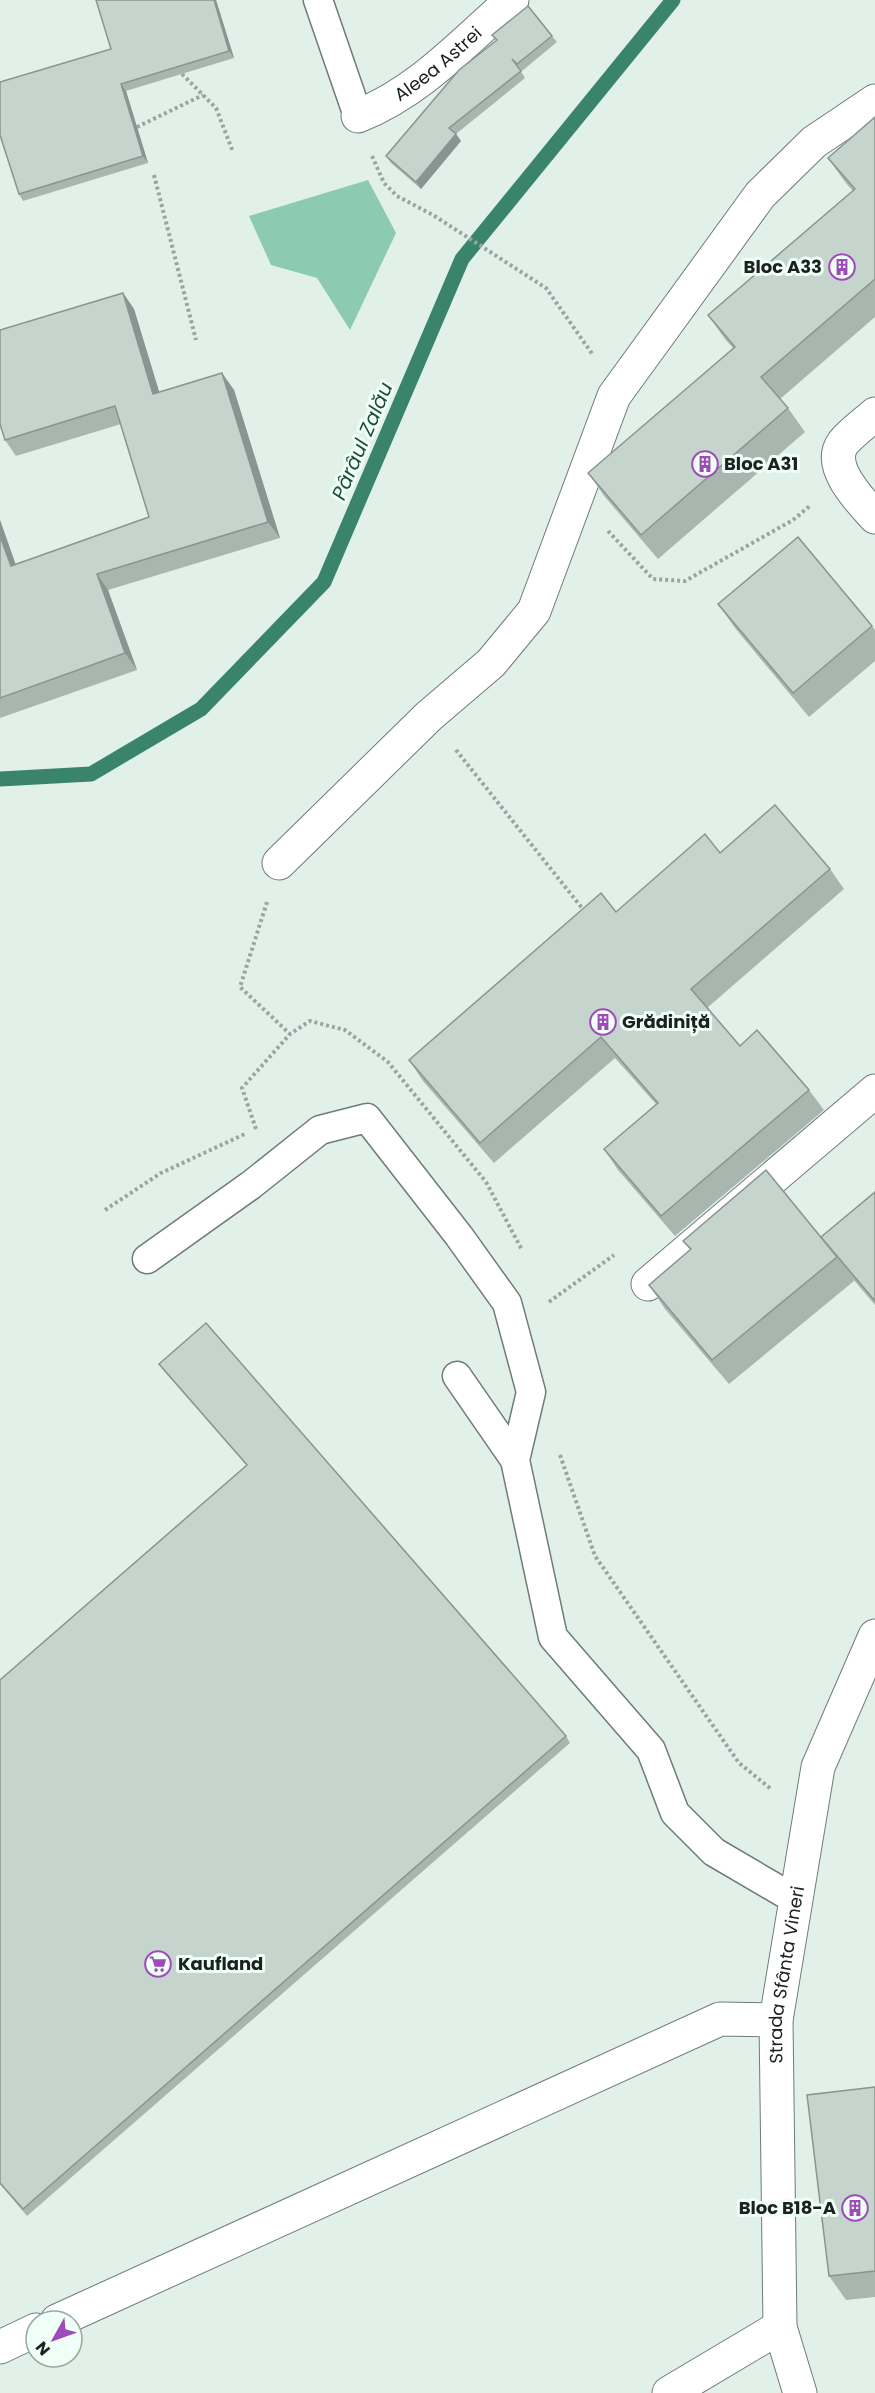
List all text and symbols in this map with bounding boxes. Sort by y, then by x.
street label: Aleea Astrei [389,21,487,107]
building icon: Bloc A33 [827,252,857,282]
place label: Bloc A33 [744,254,822,279]
water label: Pârâul Zalău [325,378,399,504]
building icon: Bloc A31 [690,449,720,479]
place label: Bloc A31 [724,451,798,476]
building icon: Grădiniță [588,1007,618,1037]
place label: Grădiniță [622,1009,710,1034]
street label: Strada Sfânta Vineri [763,1884,810,2064]
supermarket icon: Kaufland [143,1949,173,1979]
place label: Kaufland [178,1951,263,1976]
building icon: Bloc B18-A [840,2193,870,2223]
place label: Bloc B18-A [739,2195,836,2220]
north arrow [24,2309,84,2369]
text: N [30,2336,56,2360]

